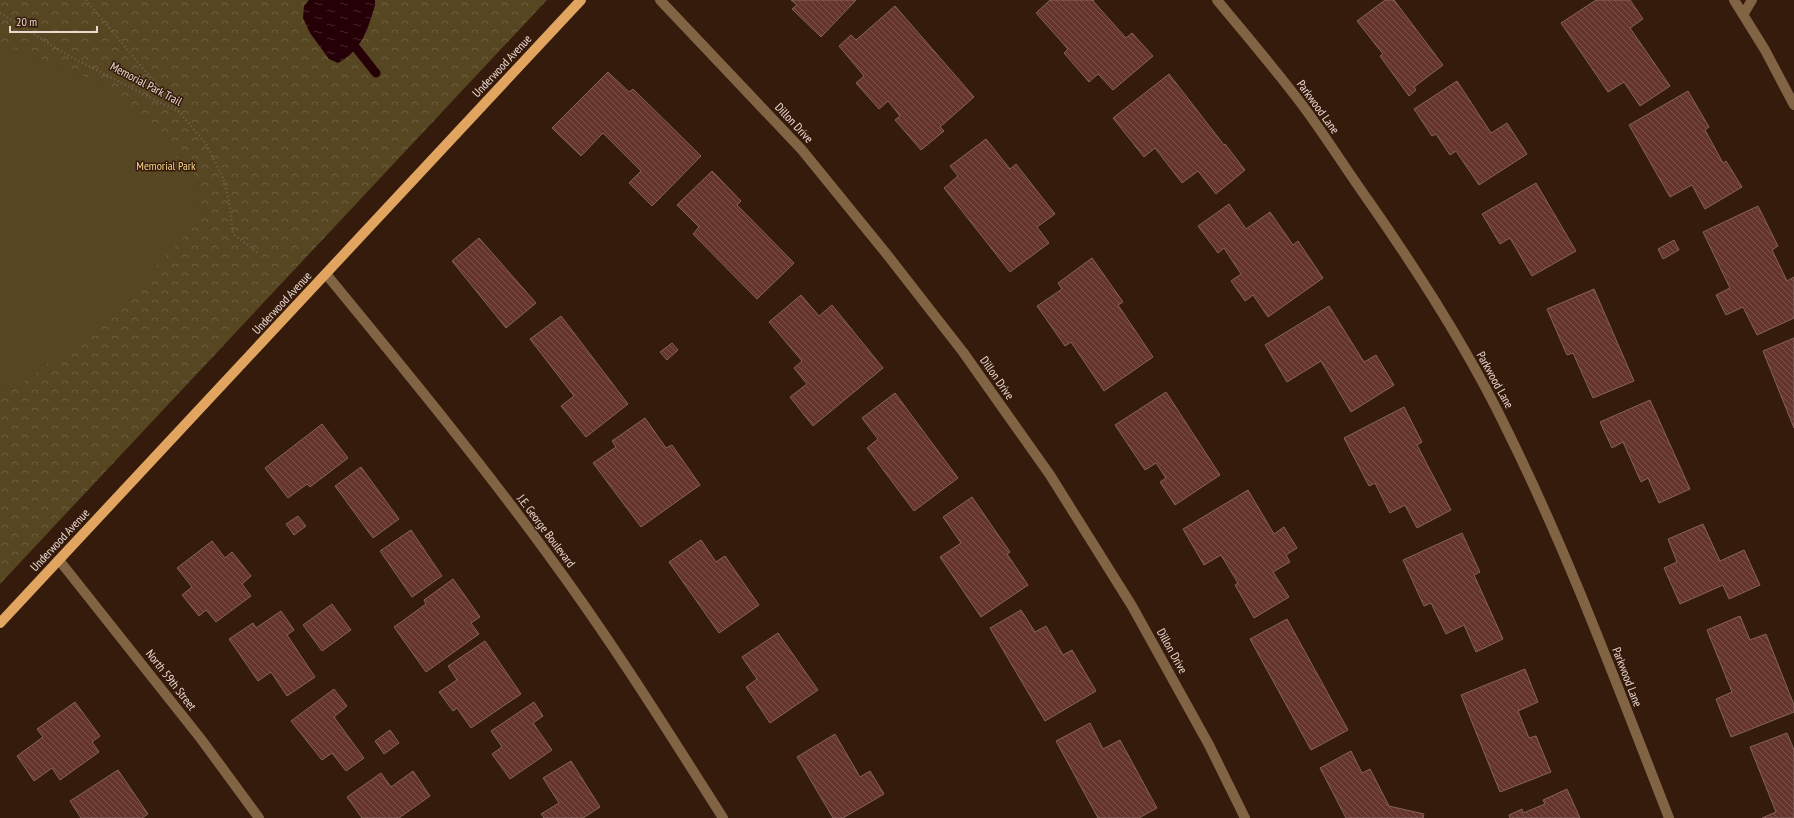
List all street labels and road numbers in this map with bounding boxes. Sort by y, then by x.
street label: Underwood Avenue [469,31,534,100]
street label: Memorial Park Trail [108,58,185,109]
street label: Parkwood Lane [1294,77,1343,137]
street label: Dillon Drive [772,100,817,146]
street label: Underwood Avenue [249,268,314,337]
street label: Parkwood Lane [1474,349,1517,411]
street label: Dillon Drive [977,353,1018,402]
street label: J.E. George Boulevard [513,490,579,570]
street label: Underwood Avenue [27,505,92,574]
street label: Dillon Drive [1154,626,1191,676]
street label: Parkwood Lane [1609,645,1646,709]
street label: North 59th Street [143,646,200,714]

